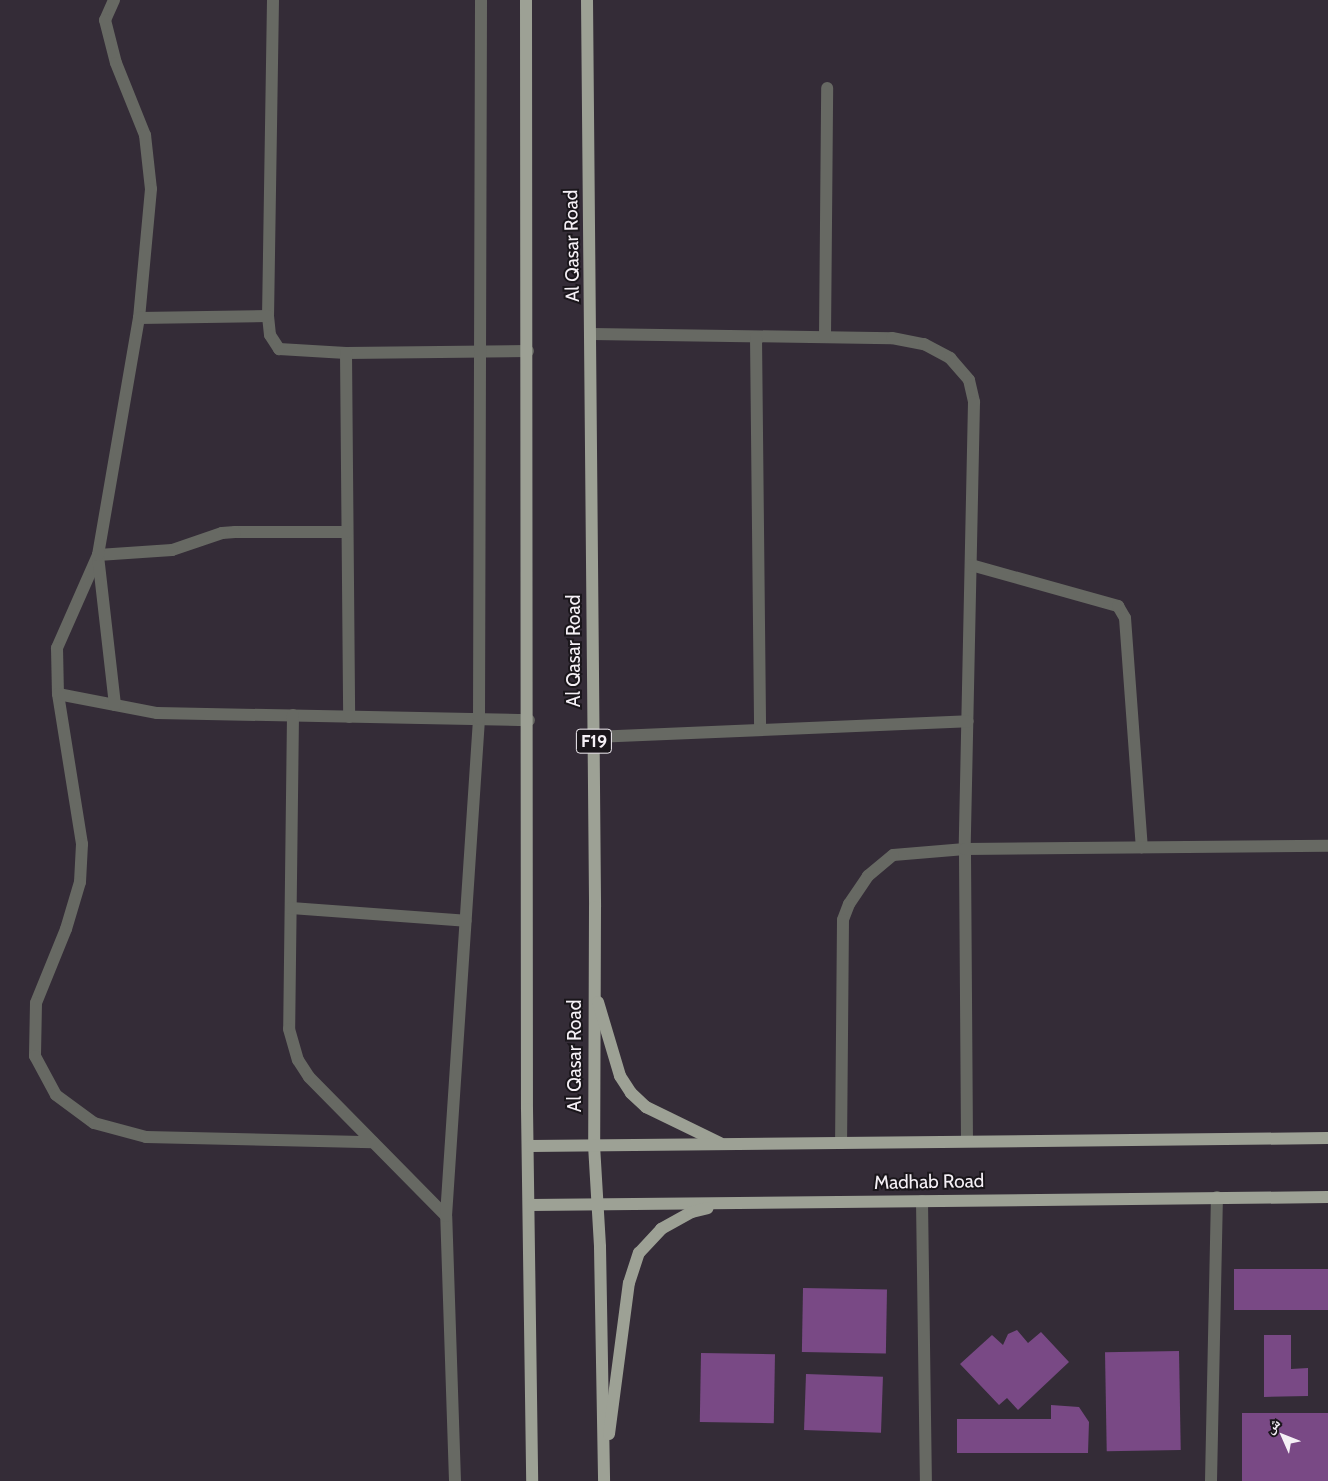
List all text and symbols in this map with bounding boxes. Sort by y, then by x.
street label: Al Qasar Road [560,190,584,302]
street label: Al Qasar Road [563,595,585,707]
road number: F19 [575,726,613,756]
street label: Al Qasar Road [564,1000,586,1112]
street label: Madhab Road [874,1170,984,1194]
north arrow [1258,1411,1308,1461]
text: ش [1261,1414,1284,1437]

